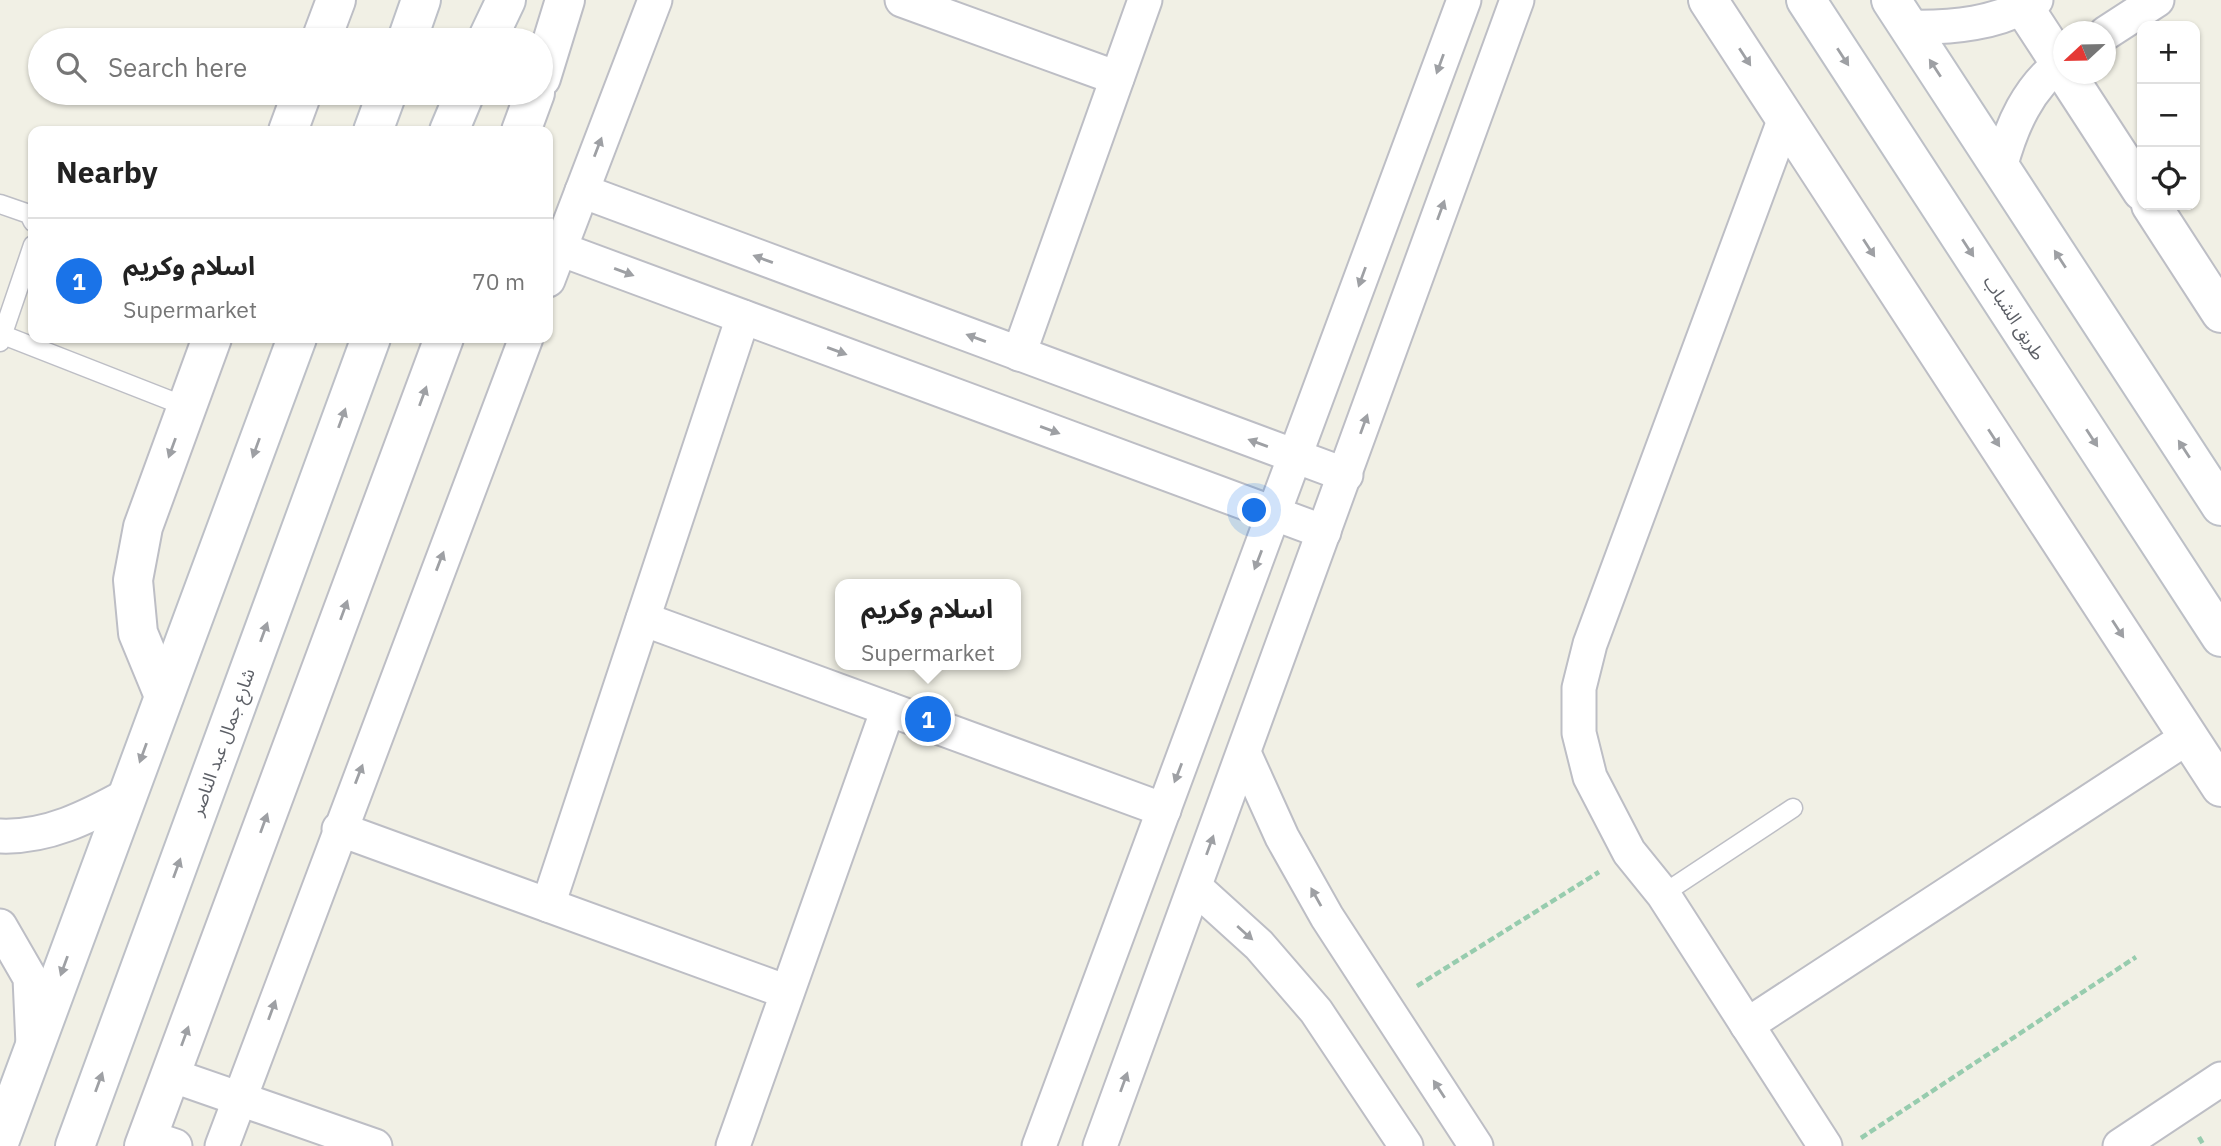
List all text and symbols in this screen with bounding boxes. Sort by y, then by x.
north arrow [2053,21,2116,84]
map controls [2137,21,2200,210]
button: + [2137,21,2200,84]
search box [28,28,553,105]
one-way arrow [1837,47,1850,67]
icon: search [52,48,90,86]
one-way arrow [1738,48,1752,66]
text: Search here [108,50,247,84]
one-way arrow [1435,54,1446,75]
one-way arrow [1929,58,1942,78]
button: − [2137,84,2200,147]
one-way arrow [593,137,604,158]
button: locate [2137,147,2200,210]
text: Nearby [56,152,158,191]
one-way arrow [1436,200,1447,221]
one-way arrow [1863,238,1876,257]
one-way arrow [1961,238,1974,258]
text: اسلام وكريم [123,248,255,282]
one-way arrow [2053,249,2066,268]
one-way arrow [753,253,774,264]
text: 1 [72,266,86,296]
text: 70 m [472,266,525,296]
one-way arrow [613,267,634,278]
one-way arrow [1356,267,1367,288]
street label: طريق الشباب [1978,271,2050,364]
text: Supermarket [123,294,257,324]
one-way arrow [966,332,987,343]
one-way arrow [826,346,847,357]
one-way arrow [417,386,428,407]
one-way arrow [337,408,348,429]
one-way arrow [1359,414,1370,435]
one-way arrow [1040,425,1061,436]
one-way arrow [1987,429,2000,448]
one-way arrow [2085,429,2098,448]
one-way arrow [166,437,177,458]
one-way arrow [251,437,262,458]
one-way arrow [1248,437,1269,448]
one-way arrow [2177,439,2190,459]
your location [1237,493,1271,527]
one-way arrow [1252,549,1263,570]
one-way arrow [435,551,446,572]
popup [835,579,1021,670]
text: اسلام وكريم [861,591,993,625]
one-way arrow [338,599,349,620]
one-way arrow [2111,619,2124,639]
one-way arrow [259,621,270,642]
text: Supermarket [861,637,995,667]
street label: شارع جمال عبد الناصر [185,665,263,821]
pin: 1 [905,693,951,745]
one-way arrow [137,742,148,763]
one-way arrow [354,763,365,784]
one-way arrow [1172,763,1183,784]
one-way arrow [259,812,270,833]
one-way arrow [1205,835,1216,856]
one-way arrow [172,858,183,879]
one-way arrow [1310,888,1322,907]
one-way arrow [1236,924,1253,940]
one-way arrow [58,956,69,977]
one-way arrow [267,1000,278,1021]
one-way arrow [180,1026,191,1047]
one-way arrow [94,1071,105,1092]
one-way arrow [1118,1071,1129,1092]
one-way arrow [1432,1079,1445,1098]

